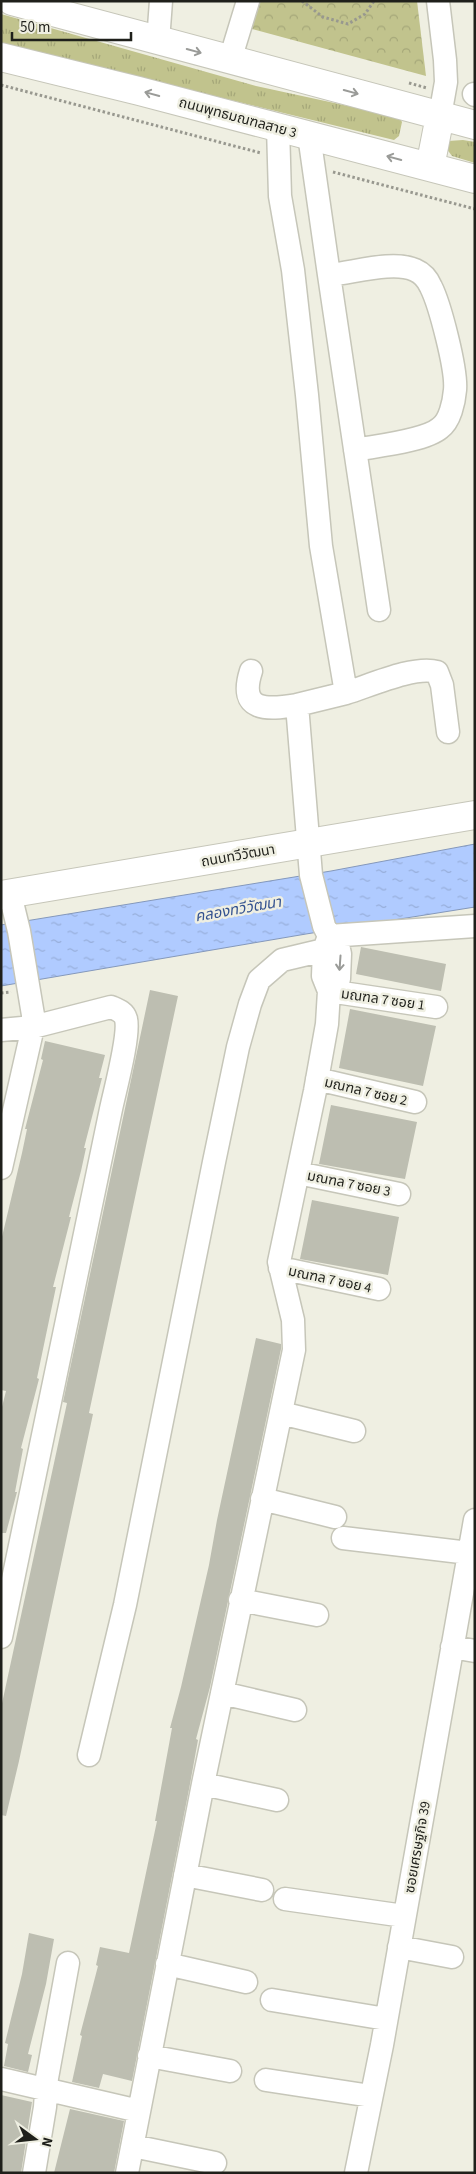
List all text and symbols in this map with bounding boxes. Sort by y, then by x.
scale bar [12,10,131,42]
text: 50 m [20,17,50,38]
one-way arrow [186,47,202,56]
one-way arrow [343,88,359,98]
one-way arrow [144,89,160,98]
street label: ถนนพุทธมณฑลสาย 3 [177,93,299,143]
one-way arrow [386,152,402,162]
street label: ถนนทวีวัฒนา [200,840,277,872]
water label: คลองทวีวัฒนา [193,891,284,927]
one-way arrow [335,955,344,971]
street label: มณฑล 7 ซอย 1 [340,984,426,1016]
street label: มณฑล 7 ซอย 2 [322,1073,409,1111]
street label: มณฑล 7 ซอย 3 [305,1166,392,1202]
street label: มณฑล 7 ซอย 4 [286,1261,373,1299]
street label: ซอยเศรษฐกิจ 39 [400,1800,436,1895]
north arrow [10,2114,60,2164]
text: N [36,2135,57,2149]

